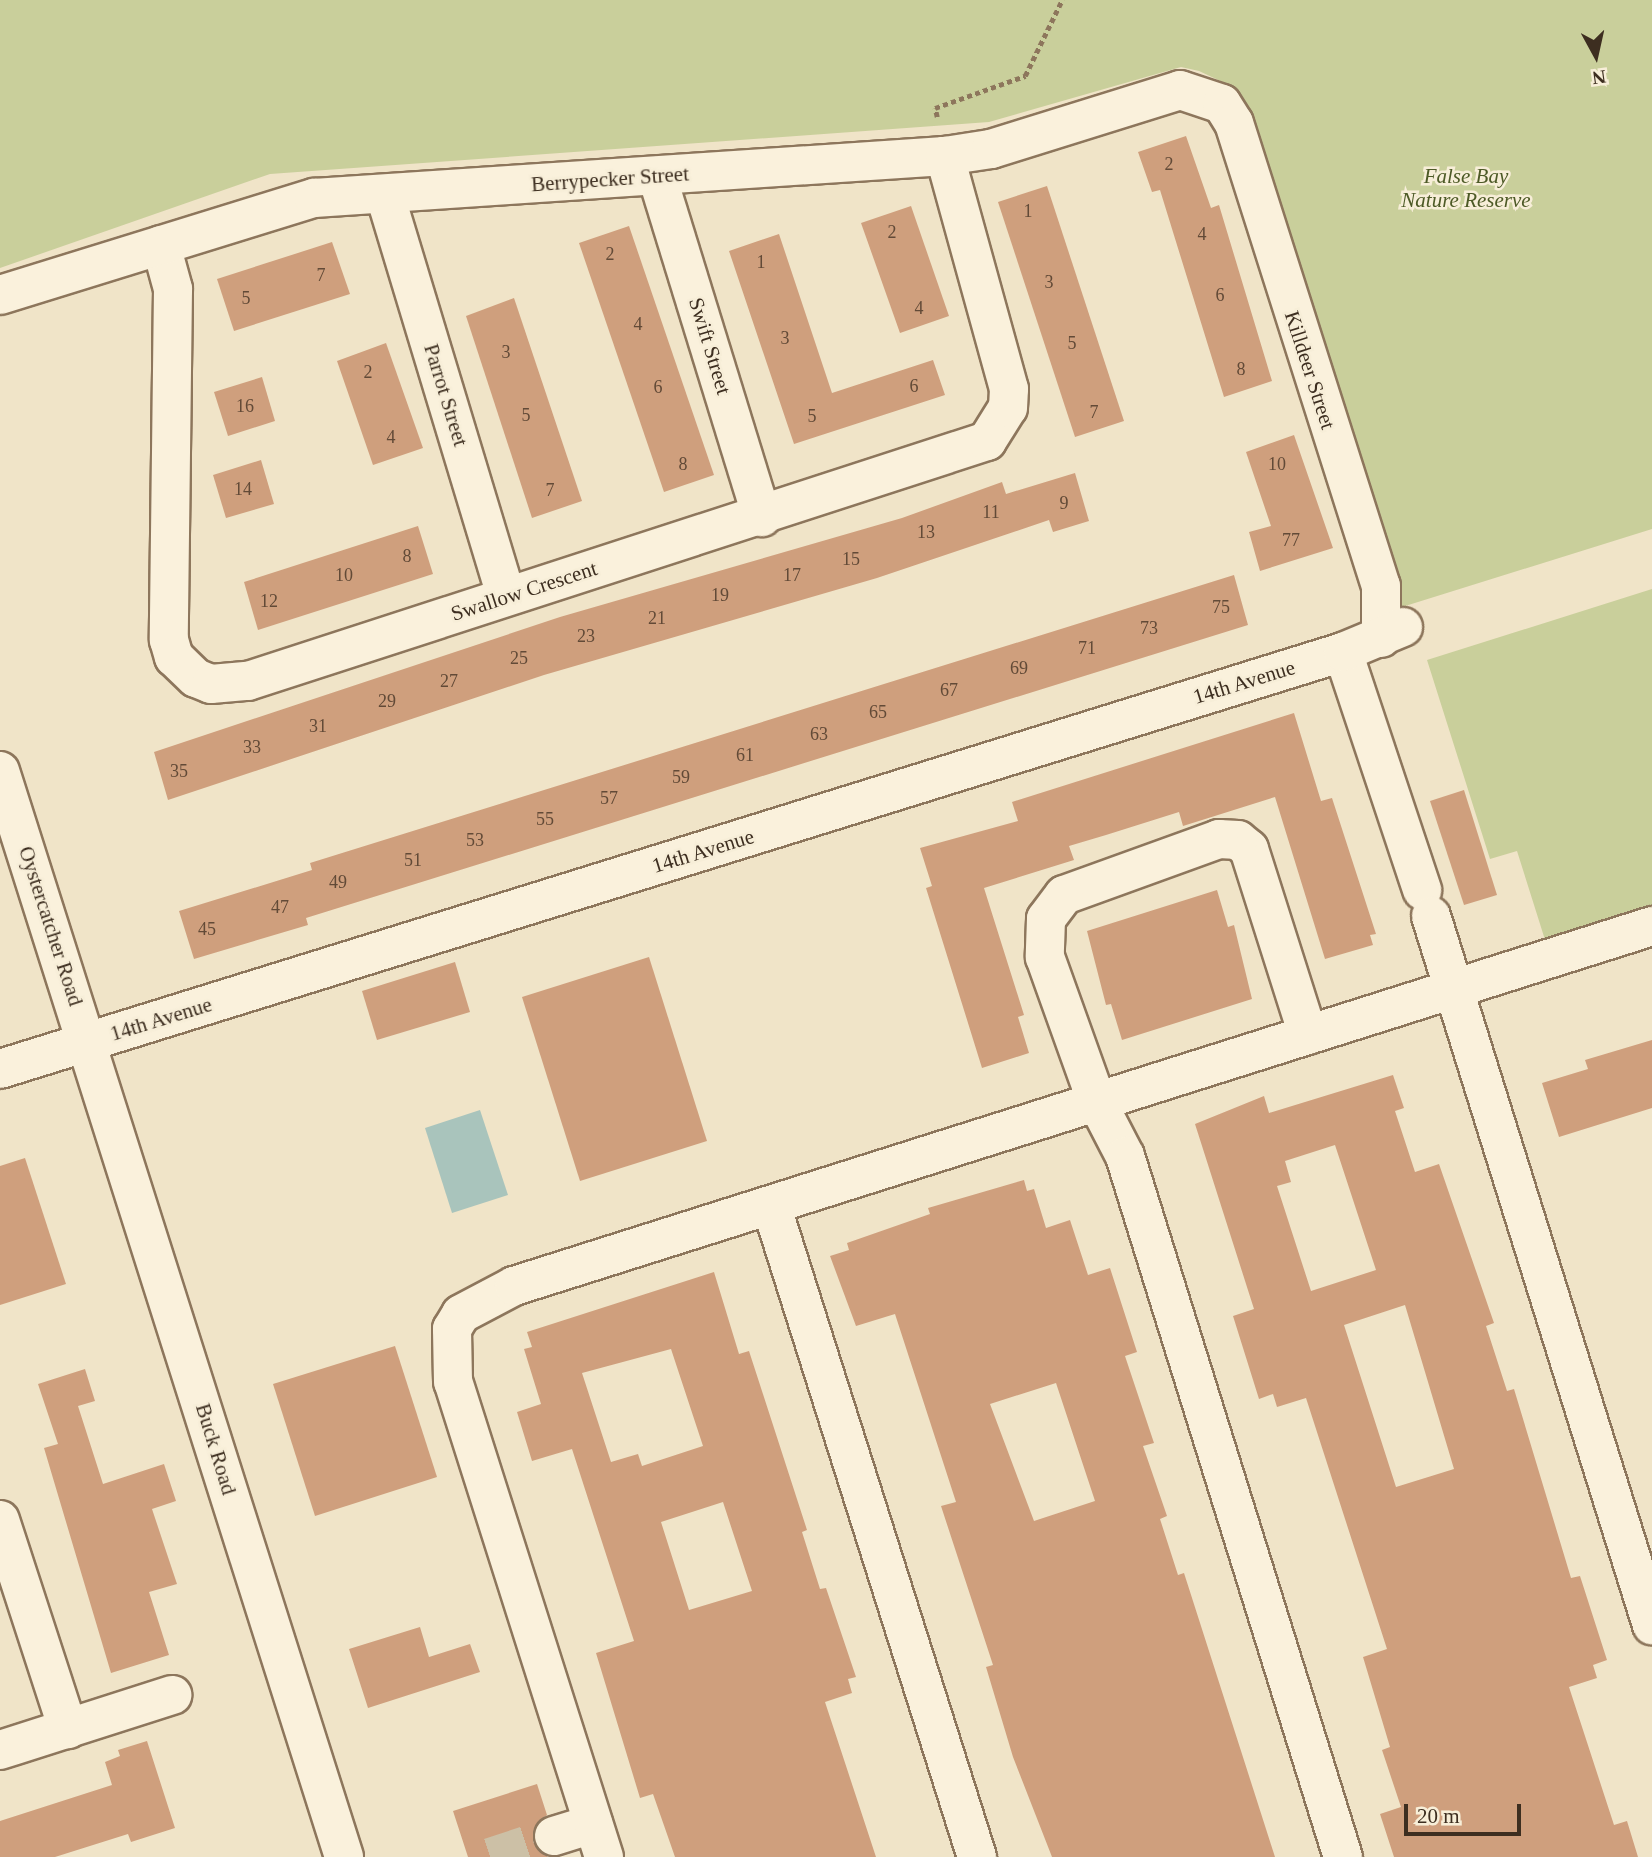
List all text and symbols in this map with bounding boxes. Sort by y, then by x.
north arrow [1561,21,1631,91]
text: N [1591,66,1607,89]
house number: 2 [1164,153,1174,175]
street label: Berrypecker Street [530,161,690,197]
park label: False Bay Nature Reserve [1401,163,1531,213]
house number: 1 [1024,200,1032,222]
house number: 2 [888,221,897,243]
house number: 4 [1198,223,1206,245]
house number: 2 [606,243,614,265]
house number: 1 [756,251,765,273]
house number: 7 [316,264,326,286]
house number: 3 [1044,271,1054,293]
house number: 6 [1216,284,1224,306]
house number: 5 [242,287,251,309]
street label: Swift Street [683,295,737,397]
house number: 4 [914,297,923,319]
street label: Killdeer Street [1279,308,1341,432]
house number: 4 [634,313,642,335]
house number: 3 [780,327,790,349]
house number: 5 [1068,332,1076,354]
street label: Parrot Street [419,341,473,449]
house number: 3 [502,341,510,363]
house number: 8 [1236,358,1246,380]
house number: 2 [363,361,372,383]
house number: 6 [910,375,918,397]
house number: 6 [654,376,662,398]
house number: 16 [236,395,254,417]
house number: 7 [1090,401,1098,423]
house number: 5 [522,404,530,426]
house number: 5 [808,405,816,427]
house number: 4 [386,426,396,448]
house number: 8 [678,453,688,475]
house number: 10 [1268,453,1286,475]
house number: 14 [234,478,252,500]
house number: 7 [546,479,554,501]
house number: 9 [1060,492,1068,514]
house number: 11 [982,501,1000,523]
house number: 13 [917,521,935,543]
house number: 77 [1282,529,1300,551]
house number: 8 [402,545,412,567]
house number: 15 [842,548,860,570]
street label: Swallow Crescent [448,555,600,627]
house number: 10 [335,564,353,586]
house number: 17 [783,564,801,586]
house number: 19 [711,584,729,606]
house number: 12 [260,590,278,612]
house number: 75 [1212,596,1230,618]
house number: 21 [648,607,666,629]
house number: 73 [1140,617,1158,639]
house number: 23 [577,625,595,647]
house number: 71 [1078,637,1096,659]
house number: 25 [510,647,528,669]
street label: 14th Avenue [1189,654,1299,710]
house number: 69 [1010,657,1028,679]
house number: 27 [440,670,458,692]
house number: 67 [940,679,958,701]
house number: 29 [378,690,396,712]
house number: 65 [869,701,887,723]
house number: 31 [309,715,327,737]
house number: 63 [810,723,828,745]
house number: 33 [243,736,261,758]
house number: 61 [736,744,754,766]
house number: 35 [170,760,188,782]
house number: 59 [672,766,690,788]
house number: 57 [600,787,618,809]
house number: 55 [536,808,554,830]
street label: 14th Avenue [648,823,758,879]
house number: 53 [466,829,484,851]
street label: Oystercatcher Road [13,843,89,1009]
house number: 51 [404,849,422,871]
house number: 49 [329,871,347,893]
house number: 47 [271,896,289,918]
house number: 45 [198,918,216,940]
street label: 14th Avenue [106,991,216,1047]
street label: Buck Road [190,1400,242,1498]
scale bar [1407,1790,1524,1834]
text: 20 m [1417,1804,1460,1828]

